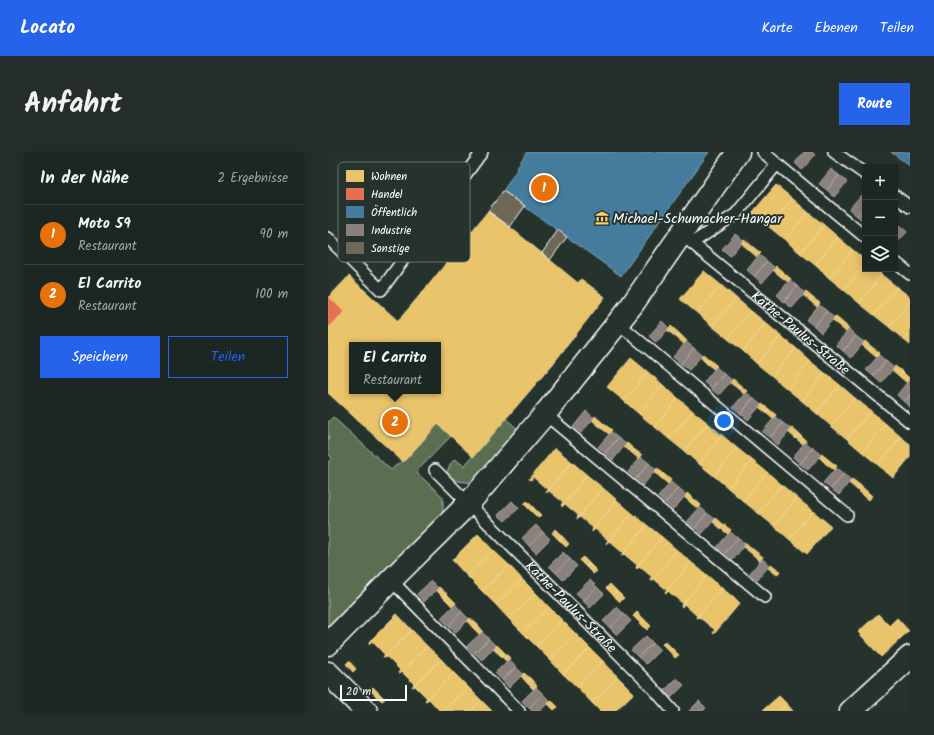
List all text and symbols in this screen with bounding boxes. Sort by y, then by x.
text: Locato [20,13,75,43]
text: Karte [761,17,793,39]
text: Ebenen [815,17,858,39]
text: Teilen [880,17,914,39]
text: Anfahrt [24,82,122,127]
button: Route [839,83,910,125]
legend [338,162,470,262]
map controls [862,164,898,272]
button: + [862,164,898,200]
text: In der Nähe [40,165,129,192]
text: 2 Ergebnisse [218,168,288,189]
text: Wohnen [371,168,407,186]
pin: 1 [531,173,557,203]
text: Handel [371,186,403,204]
button: − [862,200,898,236]
text: Öffentlich [371,204,417,222]
place label: Michael-Schumacher-Hangar [613,208,783,230]
museum icon: Michael-Schumacher-Hangar [594,210,610,226]
text: Moto 59 [78,212,131,236]
text: Industrie [371,222,411,240]
text: 1 [51,224,55,245]
text: 90 m [260,224,288,245]
text: Restaurant [78,236,137,257]
button: layers [862,236,898,272]
text: Sonstige [371,240,409,258]
text: El Carrito [78,272,141,296]
text: 2 [49,284,57,305]
text: 100 m [255,284,288,305]
street label: Käthe-Paulus-Straße [746,286,855,381]
text: Restaurant [78,296,137,317]
button: Speichern [40,336,160,378]
button: Teilen [168,336,288,378]
popup [349,342,441,394]
text: El Carrito [363,346,427,370]
text: Restaurant [363,370,422,391]
pin: 2 [382,407,408,437]
your location [714,411,734,431]
street label: Käthe-Paulus-Straße [520,556,622,659]
scale bar [340,683,407,702]
text: 20 m [346,683,371,701]

